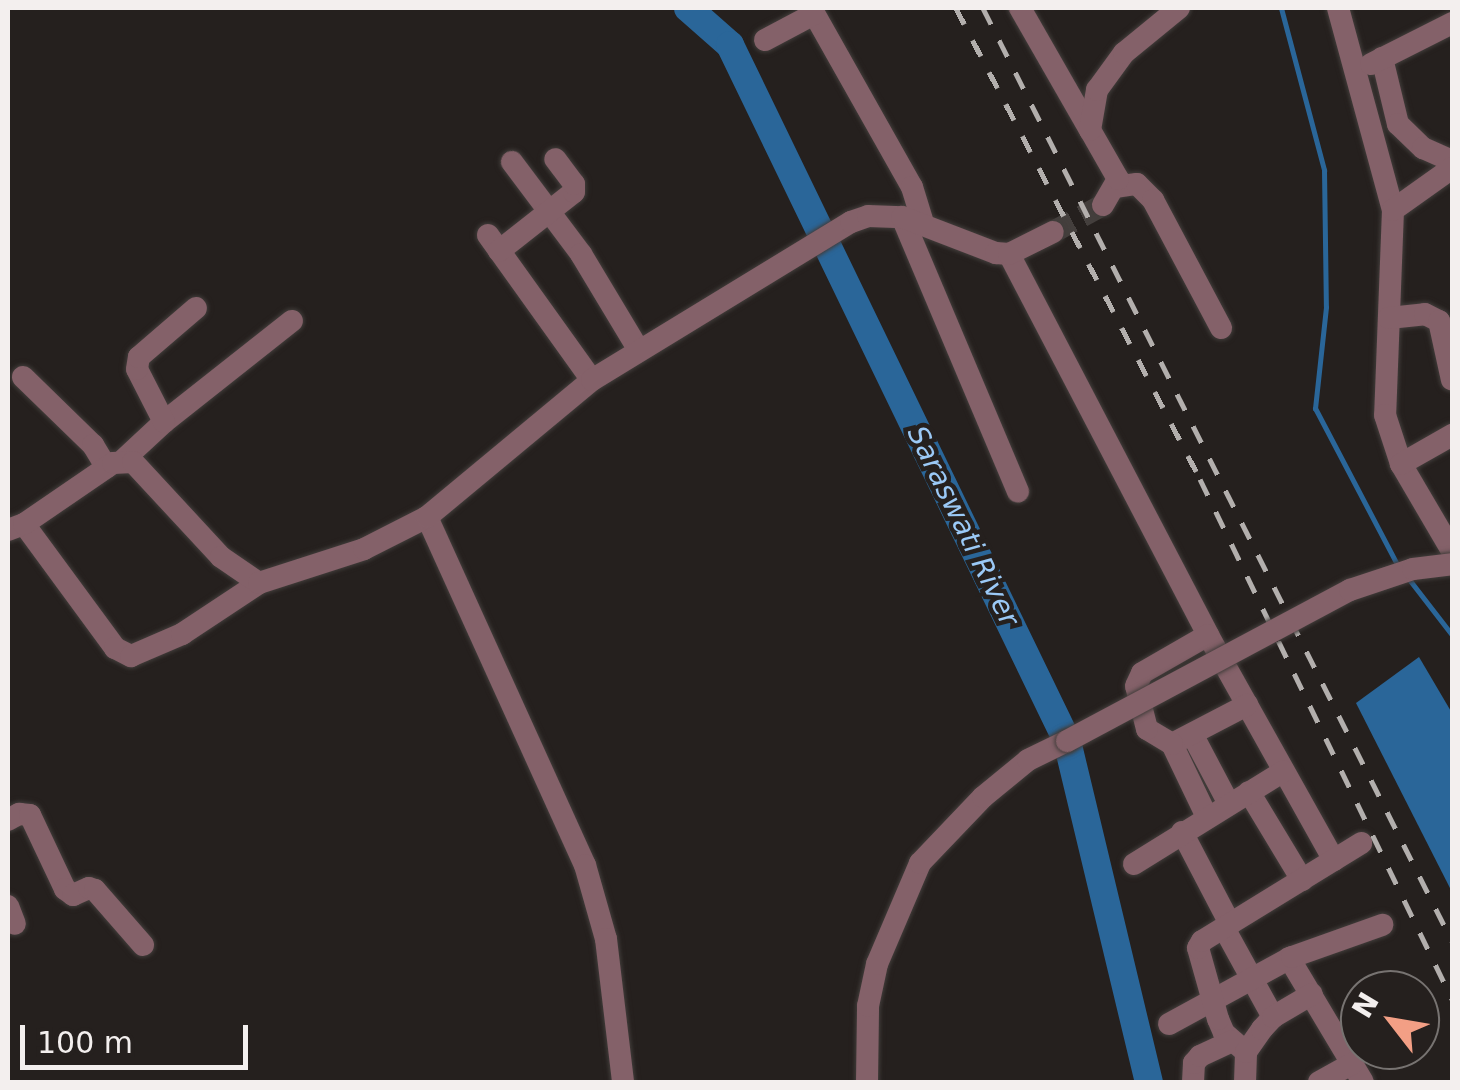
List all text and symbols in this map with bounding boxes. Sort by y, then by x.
water label: Saraswati River [900,420,1026,632]
north arrow [1340,970,1440,1070]
text: N [1345,987,1386,1024]
scale bar [25,1005,252,1067]
text: 100 m [37,1025,133,1060]

